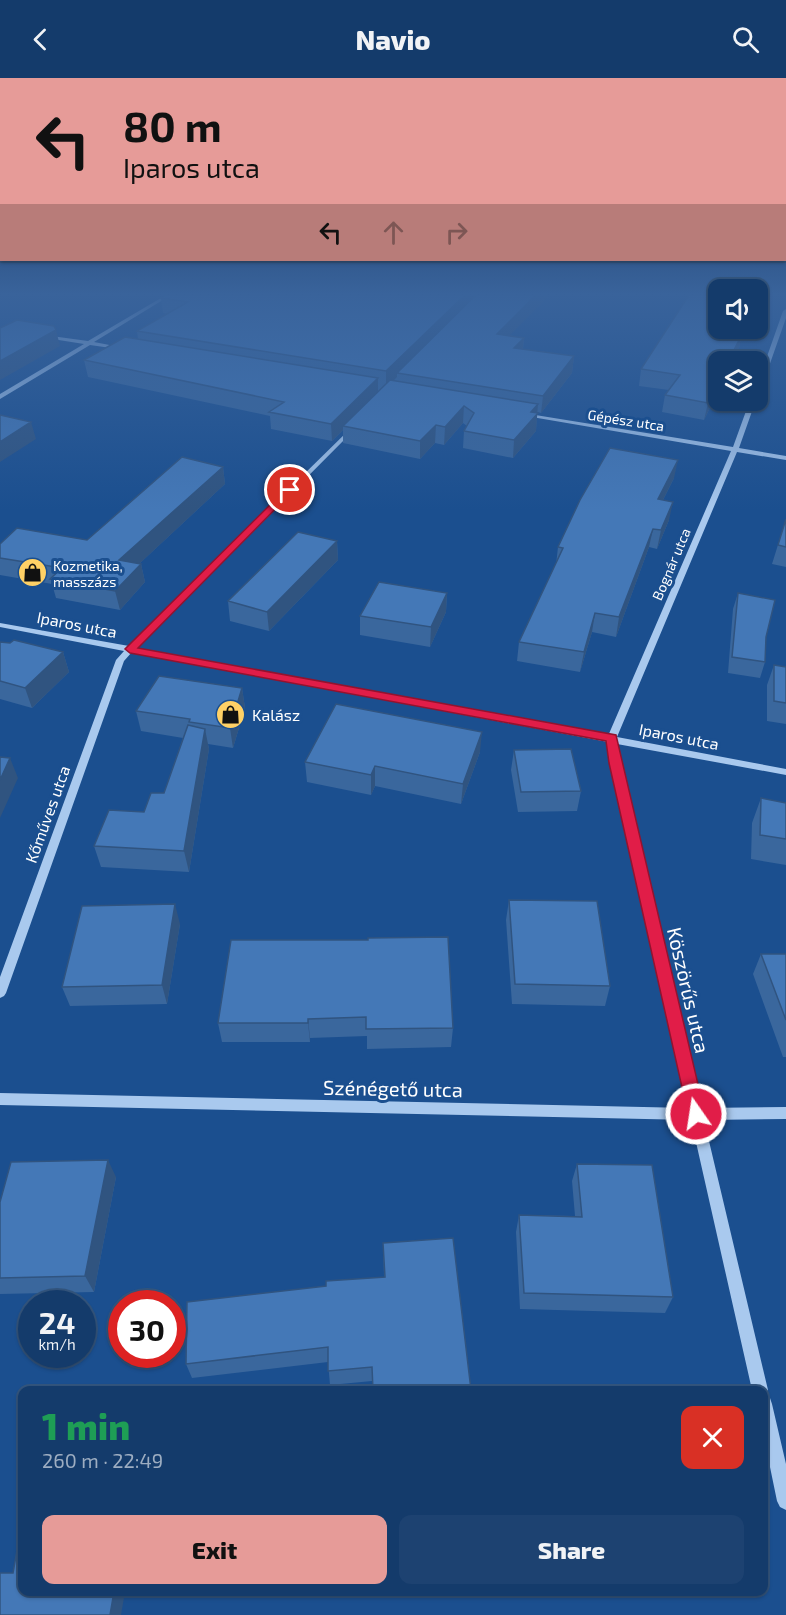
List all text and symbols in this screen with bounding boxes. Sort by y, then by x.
icon: back [24,23,57,56]
text: Navio [355,23,431,55]
icon: search [729,23,762,56]
text: 80 m [123,100,222,150]
icon: left [24,102,102,180]
text: Iparos utca [123,151,260,183]
icon: left [314,216,347,249]
icon: ahead [377,216,410,249]
icon: right [440,216,473,249]
map controls [708,279,768,411]
button: sound [708,279,768,339]
button: layers [708,351,768,411]
street label: Gépész utca [587,406,665,434]
pin [264,464,315,515]
icon: arrive [273,473,306,506]
street label: Bognár utca [648,525,694,603]
shop icon: Kozmetika, masszázs [16,557,48,589]
place label: Kozmetika, masszázs [53,557,123,590]
street label: Iparos utca [35,607,119,641]
shop icon: Kalász [215,698,247,730]
place label: Kalász [252,705,300,724]
street label: Iparos utca [637,719,721,753]
street label: Kőműves utca [21,763,73,865]
street label: Köszörűs utca [663,925,715,1055]
street label: Szénégető utca [323,1075,463,1101]
position arrow [664,1082,728,1146]
speed limit sign: 30 [108,1290,186,1368]
text: 24 [39,1304,75,1340]
text: km/h [38,1335,76,1353]
text: 1 min [42,1404,130,1447]
button: close [681,1406,744,1469]
text: 260 m · 22:49 [42,1448,163,1472]
button: Exit [42,1515,387,1584]
button: Share [399,1515,744,1584]

